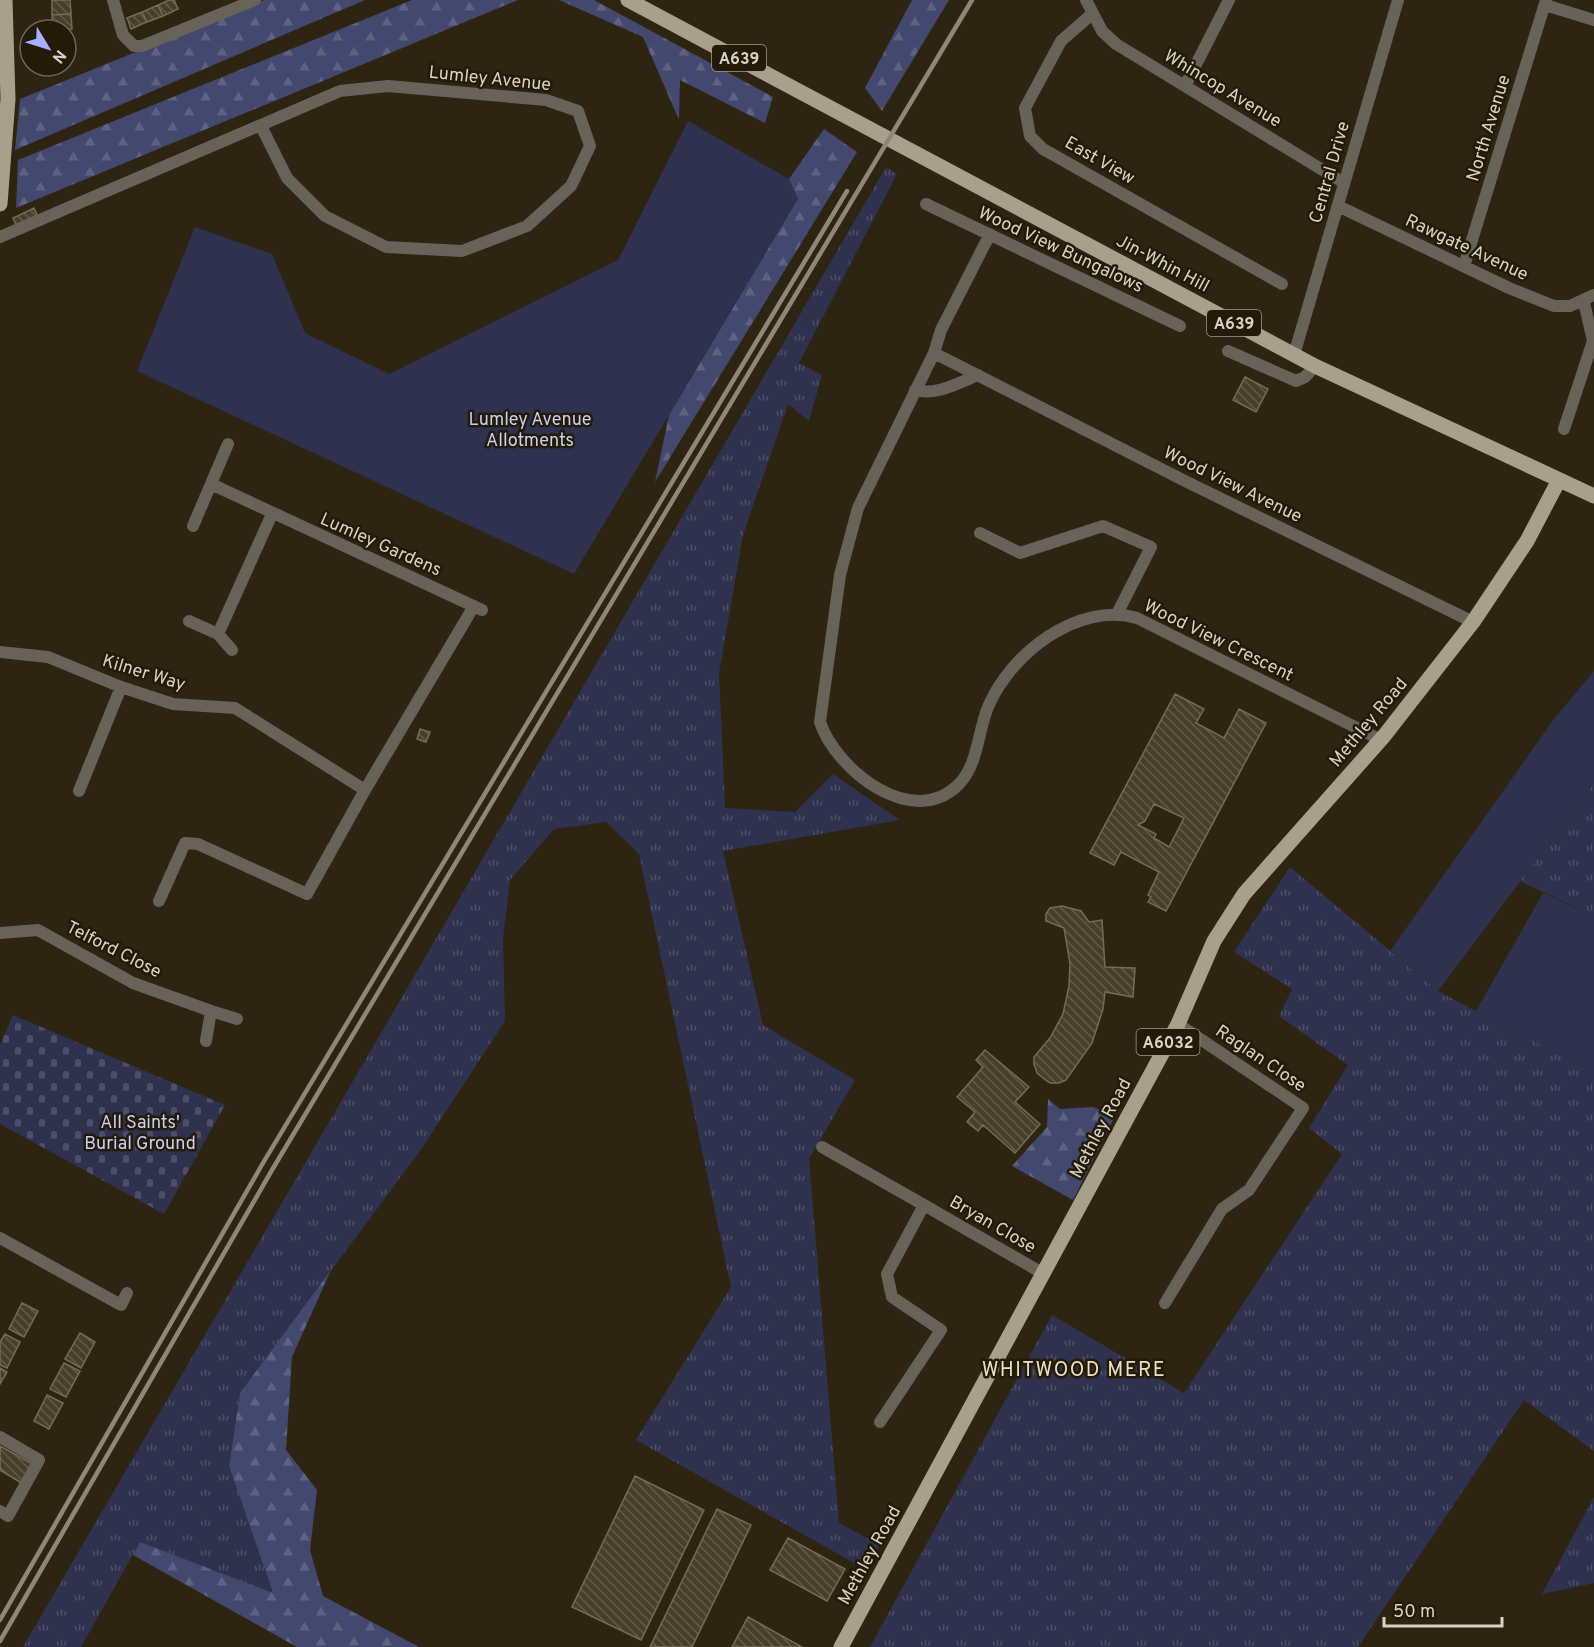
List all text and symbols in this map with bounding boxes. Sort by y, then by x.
north arrow [18,18,78,78]
text: N [47,45,70,67]
road number: A639 [712,45,766,71]
street label: Whincop Avenue [1159,45,1285,133]
street label: Lumley Avenue [428,62,552,97]
street label: North Avenue [1462,72,1517,185]
street label: Central Drive [1305,119,1356,226]
street label: East View [1060,132,1139,191]
street label: Wood View Bungalows [974,202,1147,299]
street label: Rawgate Avenue [1401,210,1532,287]
street label: Jin-Whin Hill [1112,230,1213,298]
road number: A639 [1207,310,1261,336]
park label: Lumley Avenue Allotments [469,409,591,453]
street label: Wood View Avenue [1159,442,1305,529]
street label: Lumley Gardens [316,508,445,582]
street label: Wood View Crescent [1140,595,1297,688]
street label: Kilner Way [99,650,188,697]
street label: Methley Road [1325,673,1413,773]
street label: Telford Close [62,917,165,984]
street label: Raglan Close [1210,1020,1310,1098]
road number: A6032 [1136,1029,1200,1055]
street label: Methley Road [1065,1075,1137,1183]
park label: All Saints' Burial Ground [84,1112,196,1156]
street label: Bryan Close [945,1191,1040,1259]
district label: WHITWOOD MERE [982,1358,1166,1384]
street label: Methley Road [834,1502,907,1609]
scale bar [1384,1590,1502,1628]
text: 50 m [1393,1601,1435,1624]

